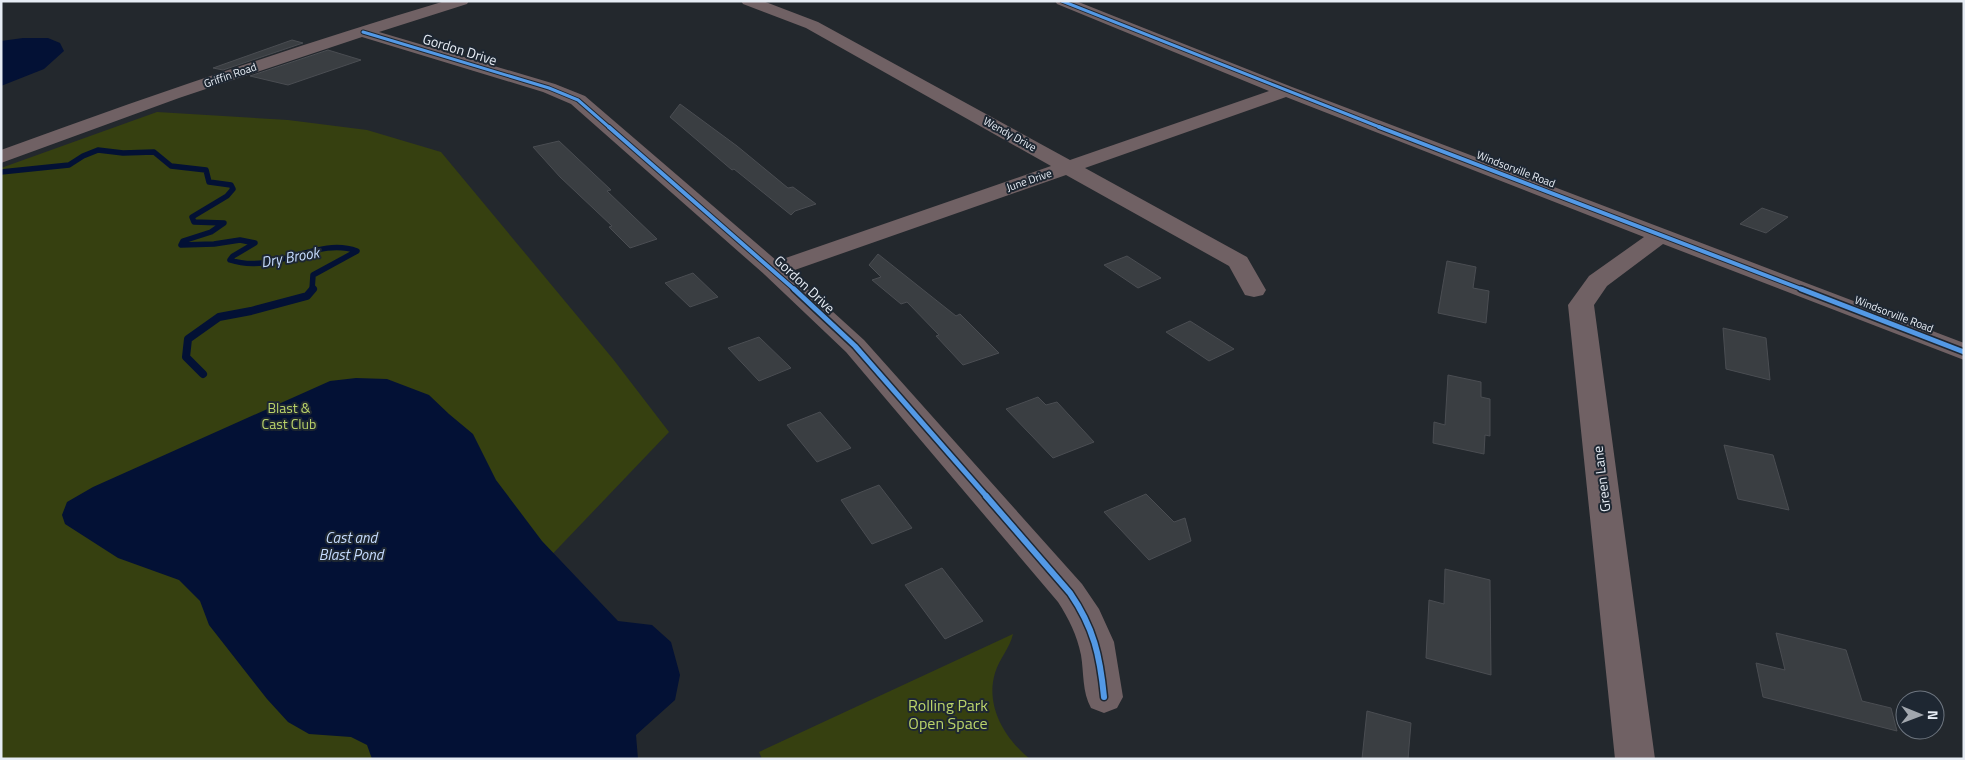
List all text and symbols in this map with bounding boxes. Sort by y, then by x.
street label: Gordon Drive [420,28,500,70]
street label: Griffin Road [201,58,259,91]
street label: Wendy Drive [980,113,1040,155]
street label: Windsorville Road [1474,147,1558,191]
street label: June Drive [1004,165,1054,195]
water label: Dry Brook [259,240,323,273]
street label: Gordon Drive [770,250,840,318]
street label: Windsorville Road [1852,292,1936,336]
park label: Blast & Cast Club [262,397,316,434]
street label: Green Lane [1587,445,1615,513]
water label: Cast and Blast Pond [319,526,385,566]
north arrow [1895,690,1945,740]
park label: Rolling Park Open Space [908,693,988,735]
text: N [1923,710,1944,720]

